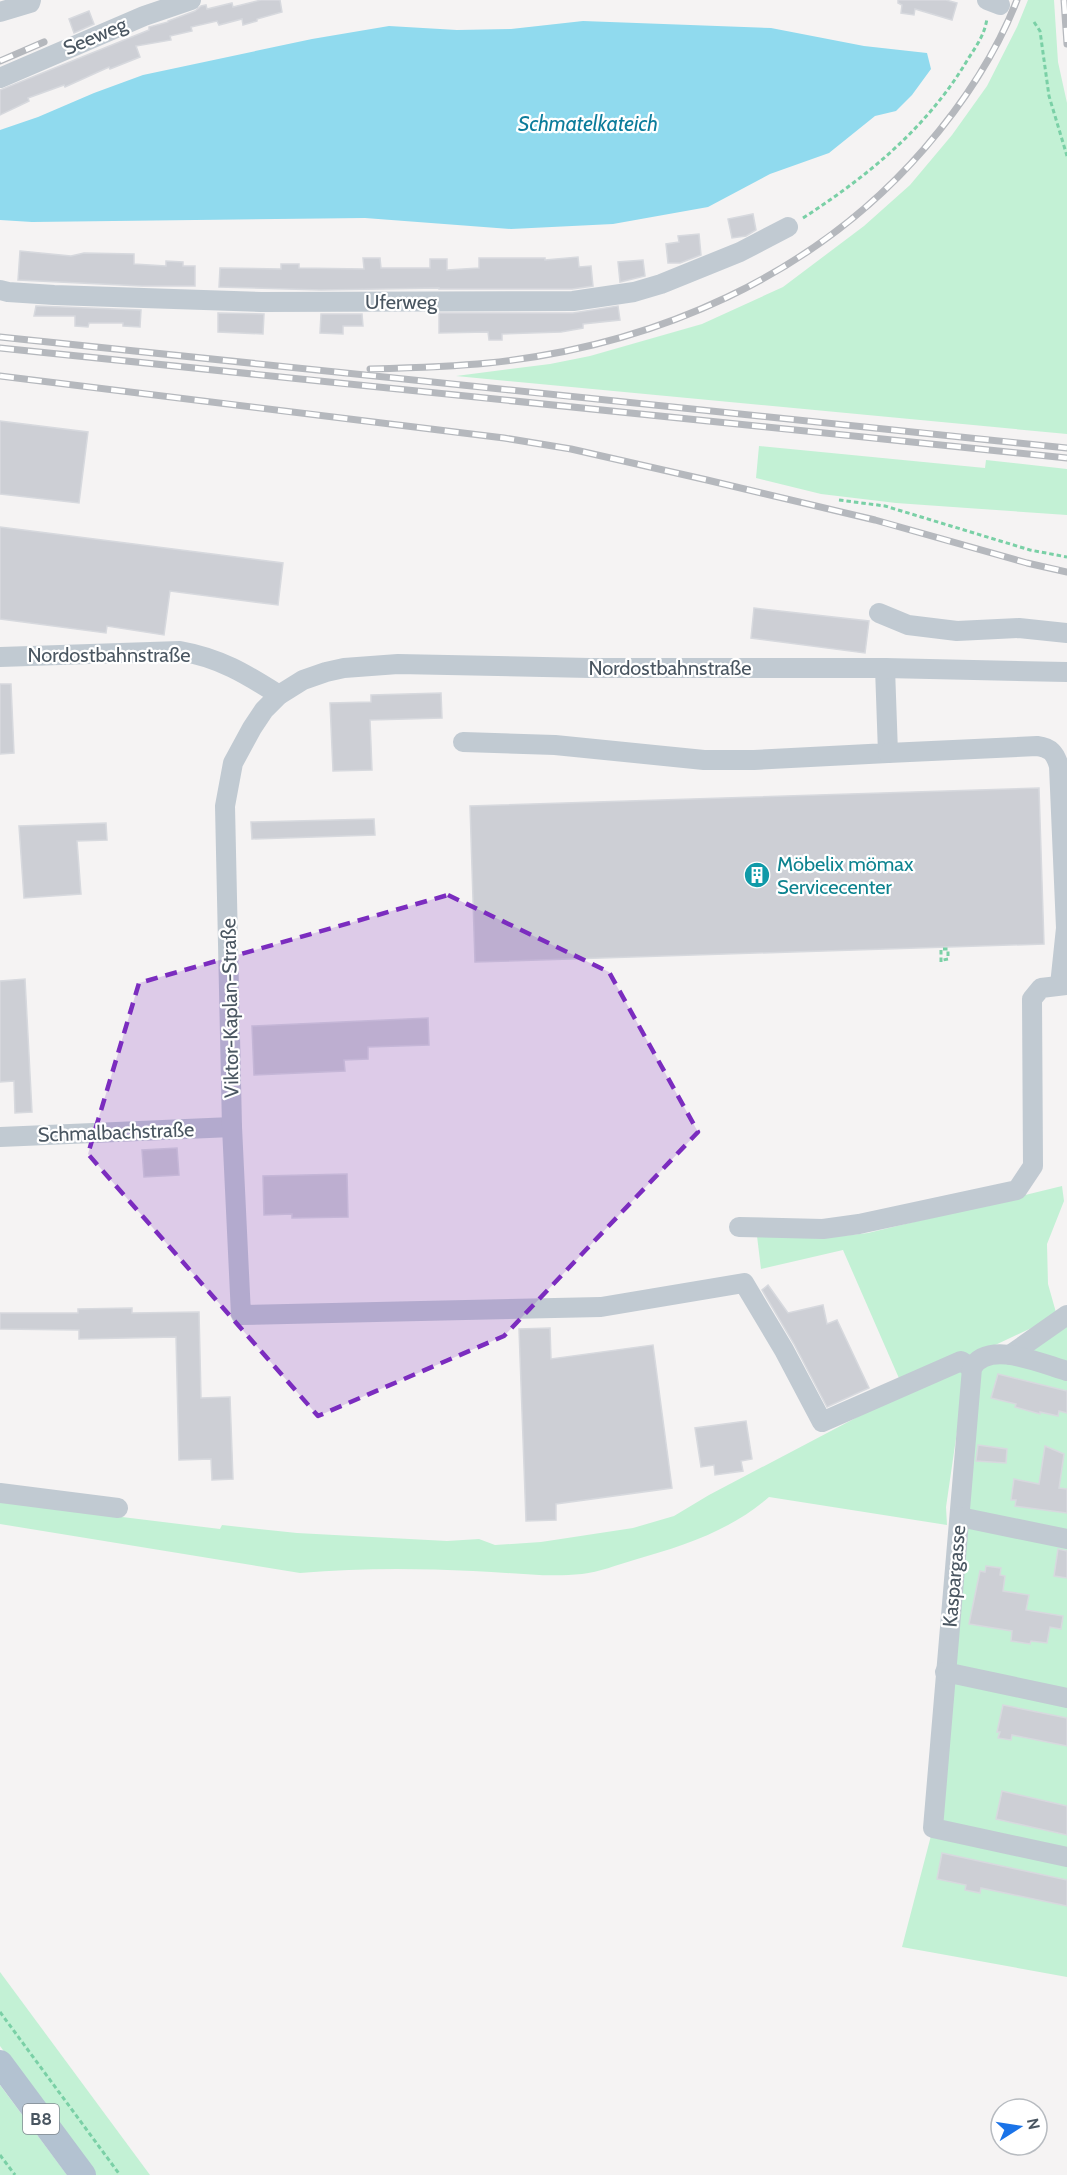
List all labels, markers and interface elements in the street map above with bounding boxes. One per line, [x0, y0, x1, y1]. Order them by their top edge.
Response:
street label: Seeweg [60, 12, 131, 60]
water label: Schmatelkateich [518, 111, 658, 136]
street label: Uferweg [365, 290, 438, 314]
street label: Nordostbahnstraße [27, 643, 191, 667]
street label: Nordostbahnstraße [588, 656, 752, 680]
place label: Möbelix mömax Servicecenter [777, 852, 914, 899]
building icon: Möbelix mömax Servicecenter [742, 860, 772, 890]
street label: Viktor-Kaplan-Straße [216, 918, 244, 1098]
street label: Schmalbachstraße [37, 1117, 195, 1147]
street label: Kaspargasse [938, 1524, 970, 1628]
north arrow [989, 2097, 1049, 2157]
road number: B8 [23, 2104, 59, 2134]
text: N [1023, 2116, 1044, 2131]

